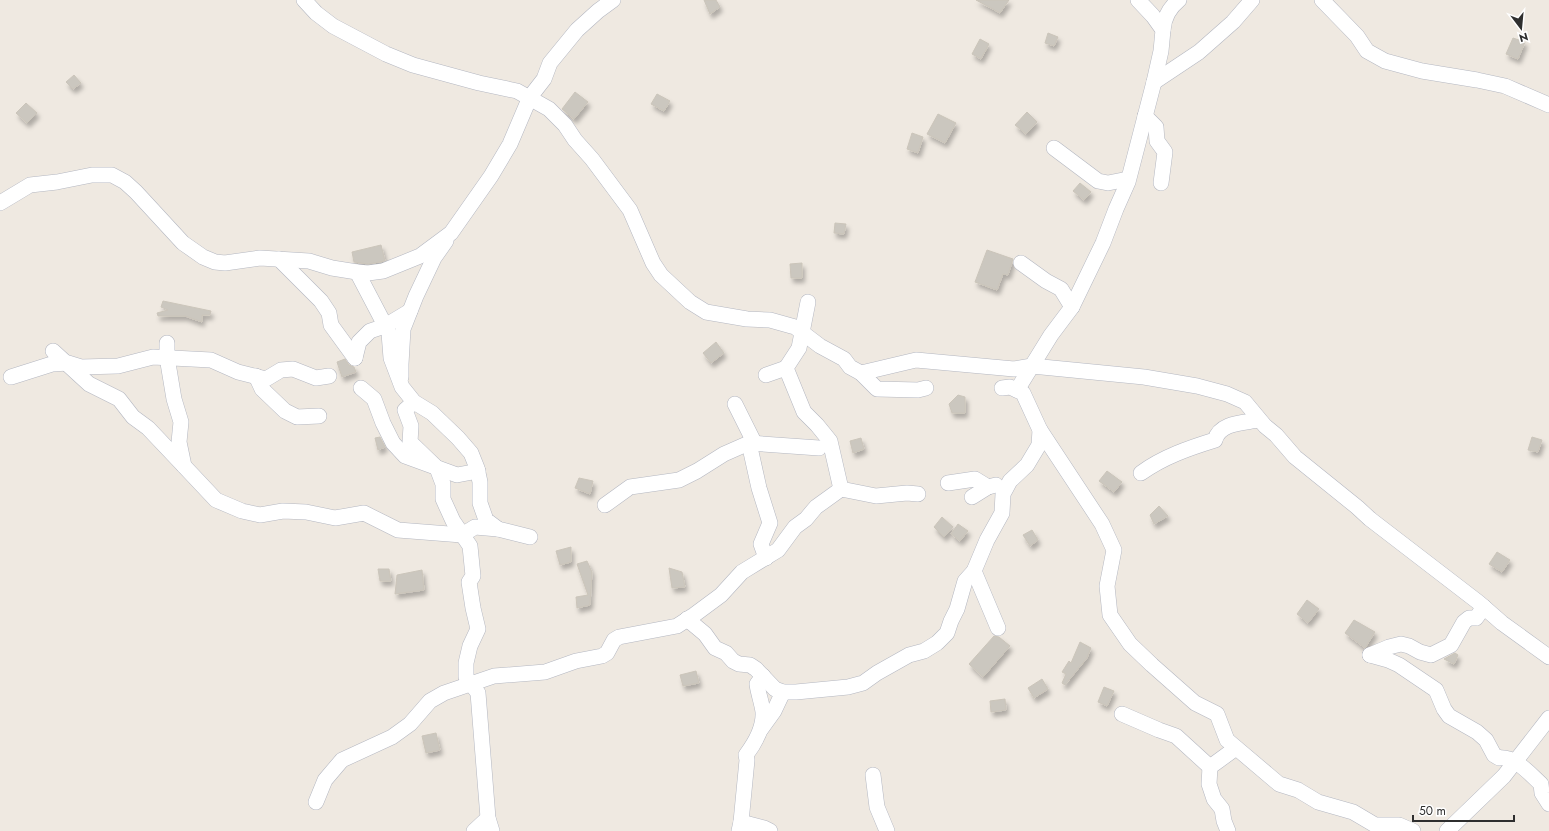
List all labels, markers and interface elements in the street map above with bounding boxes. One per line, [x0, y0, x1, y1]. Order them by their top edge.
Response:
north arrow [1501, 8, 1541, 48]
text: N [1517, 29, 1530, 47]
scale bar [1413, 797, 1514, 823]
text: 50 m [1419, 802, 1446, 820]

